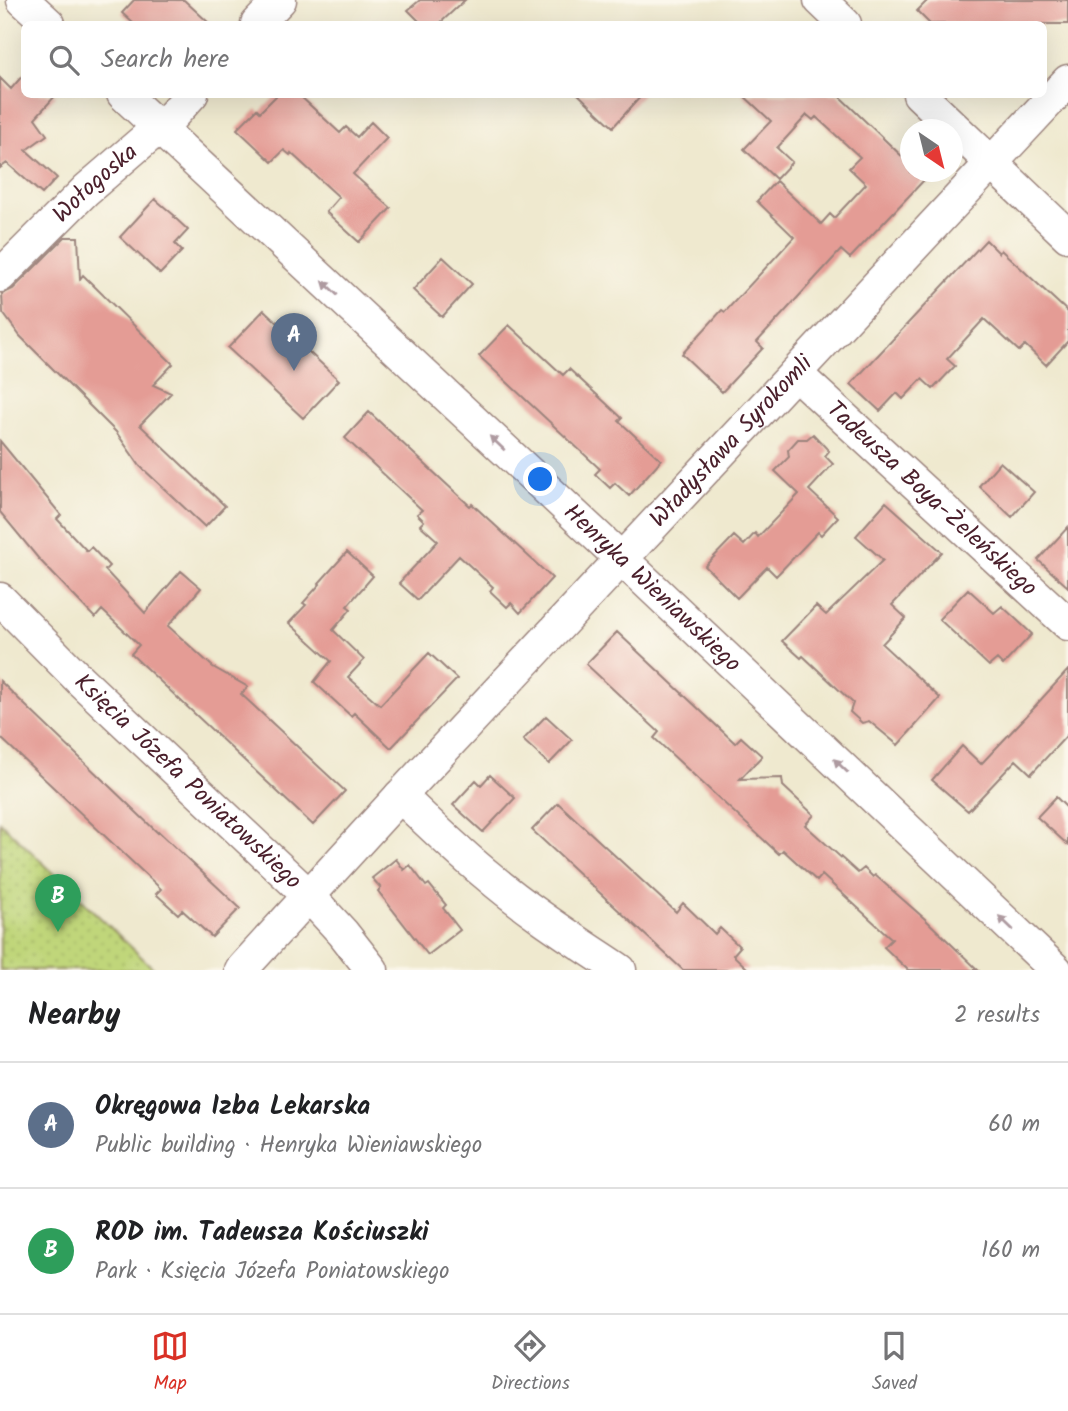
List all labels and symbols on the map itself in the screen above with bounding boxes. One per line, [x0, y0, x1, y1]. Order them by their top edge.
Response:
north arrow [900, 119, 963, 182]
street label: Wołogoska [43, 134, 147, 233]
one-way arrow [321, 280, 339, 296]
pin: A [271, 313, 317, 371]
street label: Władysława Syrokomli [640, 345, 823, 537]
street label: Tadeusza Boya-Żeleńskiego [817, 391, 1047, 607]
one-way arrow [489, 435, 506, 451]
your location [523, 462, 557, 496]
street label: Henryka Wieniawskiego [554, 494, 750, 682]
street label: Księcia Józefa Poniatowskiego [65, 664, 311, 899]
one-way arrow [833, 759, 850, 775]
pin: B [35, 874, 81, 932]
one-way arrow [997, 915, 1015, 931]

